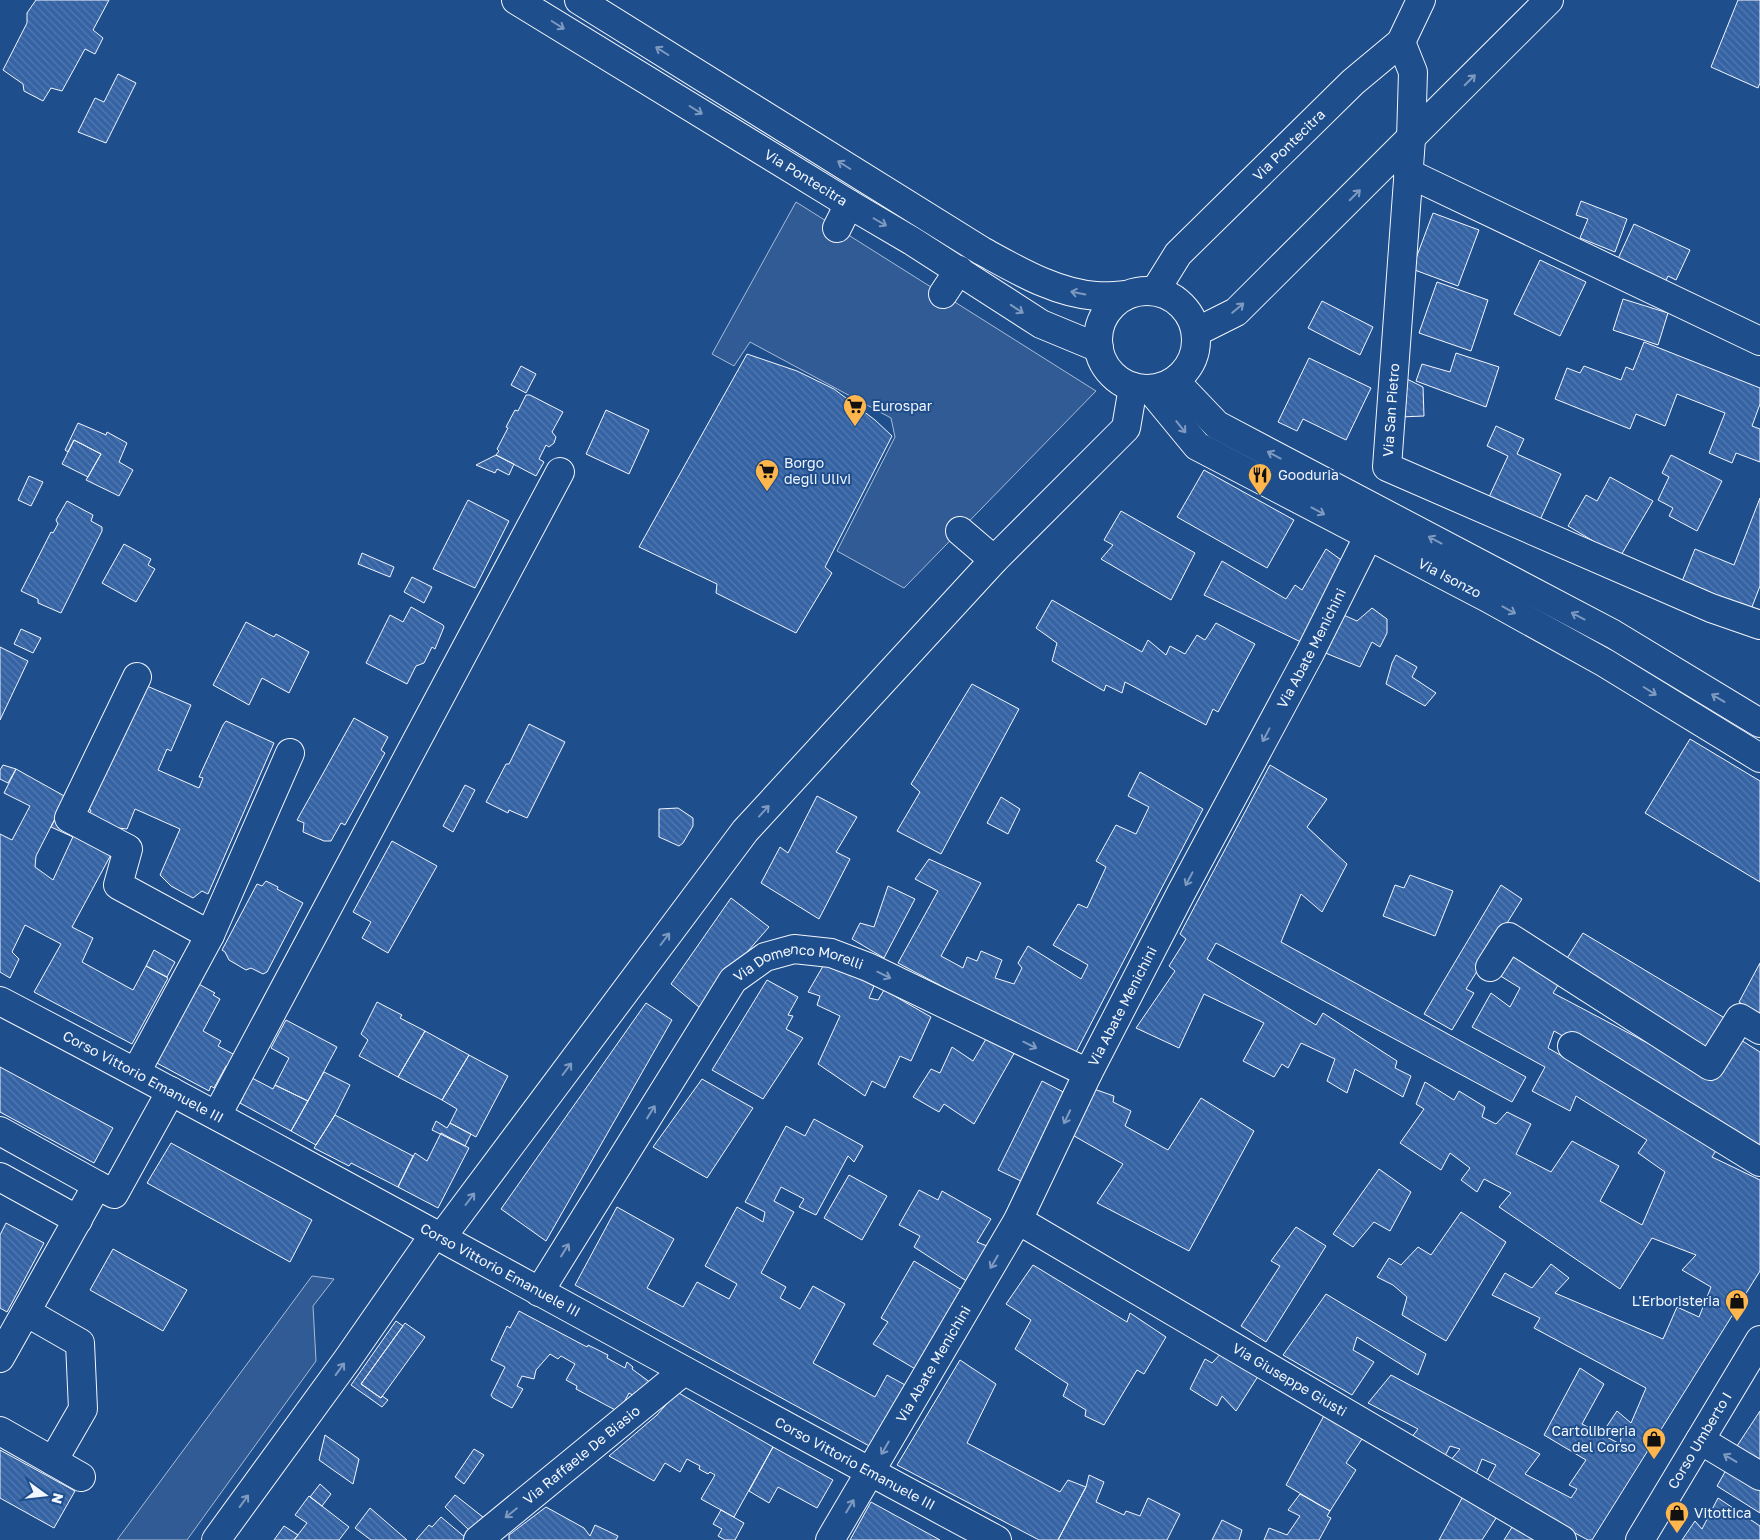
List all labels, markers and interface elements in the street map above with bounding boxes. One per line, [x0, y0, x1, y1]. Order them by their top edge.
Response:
one-way arrow [550, 21, 564, 31]
one-way arrow [655, 46, 669, 57]
one-way arrow [1464, 74, 1476, 86]
one-way arrow [689, 106, 703, 116]
street label: Via Pontecitra [1249, 106, 1328, 184]
street label: Via Pontecitra [761, 145, 851, 209]
one-way arrow [838, 160, 852, 170]
one-way arrow [1348, 189, 1361, 201]
one-way arrow [872, 218, 887, 227]
one-way arrow [1071, 288, 1087, 297]
one-way arrow [1232, 303, 1245, 314]
one-way arrow [1010, 304, 1024, 314]
street label: Via San Pietro [1379, 363, 1402, 457]
supermarket icon: Eurospar [842, 393, 868, 427]
place label: Eurospar [872, 397, 933, 414]
one-way arrow [1176, 420, 1187, 433]
one-way arrow [1267, 450, 1282, 459]
place label: Borgo degli Ulivi [784, 454, 851, 487]
supermarket icon: Borgo degli Ulivi [754, 458, 780, 492]
restaurant icon: Gooduria [1247, 462, 1273, 496]
place label: Gooduria [1278, 466, 1339, 483]
one-way arrow [1311, 506, 1326, 516]
one-way arrow [1427, 535, 1442, 545]
street label: Via Isonzo [1415, 554, 1484, 601]
street label: Via Abate Menichini [1273, 585, 1349, 711]
one-way arrow [1502, 605, 1516, 615]
one-way arrow [1571, 611, 1586, 621]
one-way arrow [1643, 686, 1657, 696]
one-way arrow [1712, 693, 1726, 703]
one-way arrow [1261, 728, 1271, 743]
one-way arrow [758, 804, 770, 817]
one-way arrow [1184, 871, 1194, 886]
one-way arrow [659, 933, 670, 946]
street label: Via Domenco Morelli [730, 940, 866, 985]
street label: Via Abate Menichini [1084, 943, 1160, 1069]
one-way arrow [876, 970, 891, 980]
street label: Corso Vittorio Emanuele III [60, 1027, 227, 1126]
one-way arrow [1022, 1041, 1037, 1050]
one-way arrow [562, 1063, 573, 1076]
one-way arrow [646, 1106, 656, 1120]
one-way arrow [1062, 1109, 1071, 1124]
one-way arrow [465, 1192, 475, 1206]
street label: Corso Vittorio Emanuele III [418, 1219, 583, 1320]
one-way arrow [560, 1244, 570, 1258]
one-way arrow [988, 1254, 998, 1268]
shop icon: L'Erboristeria [1724, 1288, 1750, 1322]
place label: L'Erboristeria [1632, 1292, 1720, 1309]
street label: Via Abate Menichini [892, 1302, 974, 1425]
street label: Via Giuseppe Giusti [1229, 1339, 1350, 1420]
one-way arrow [335, 1362, 345, 1376]
street label: Corso Umberto I [1664, 1389, 1735, 1492]
street label: Via Raffaele De Biasio [519, 1402, 643, 1508]
street label: Corso Vittorio Emanuele III [772, 1413, 938, 1513]
place label: Cartolibreria del Corso [1551, 1422, 1636, 1455]
shop icon: Cartolibreria del Corso [1641, 1426, 1667, 1460]
one-way arrow [880, 1440, 890, 1454]
one-way arrow [1723, 1453, 1737, 1463]
north arrow [20, 1470, 70, 1520]
text: N [48, 1491, 68, 1506]
one-way arrow [239, 1494, 250, 1508]
one-way arrow [846, 1500, 856, 1514]
shop icon: Vitottica [1664, 1500, 1690, 1534]
place label: Vitottica [1694, 1504, 1751, 1521]
one-way arrow [505, 1507, 518, 1518]

